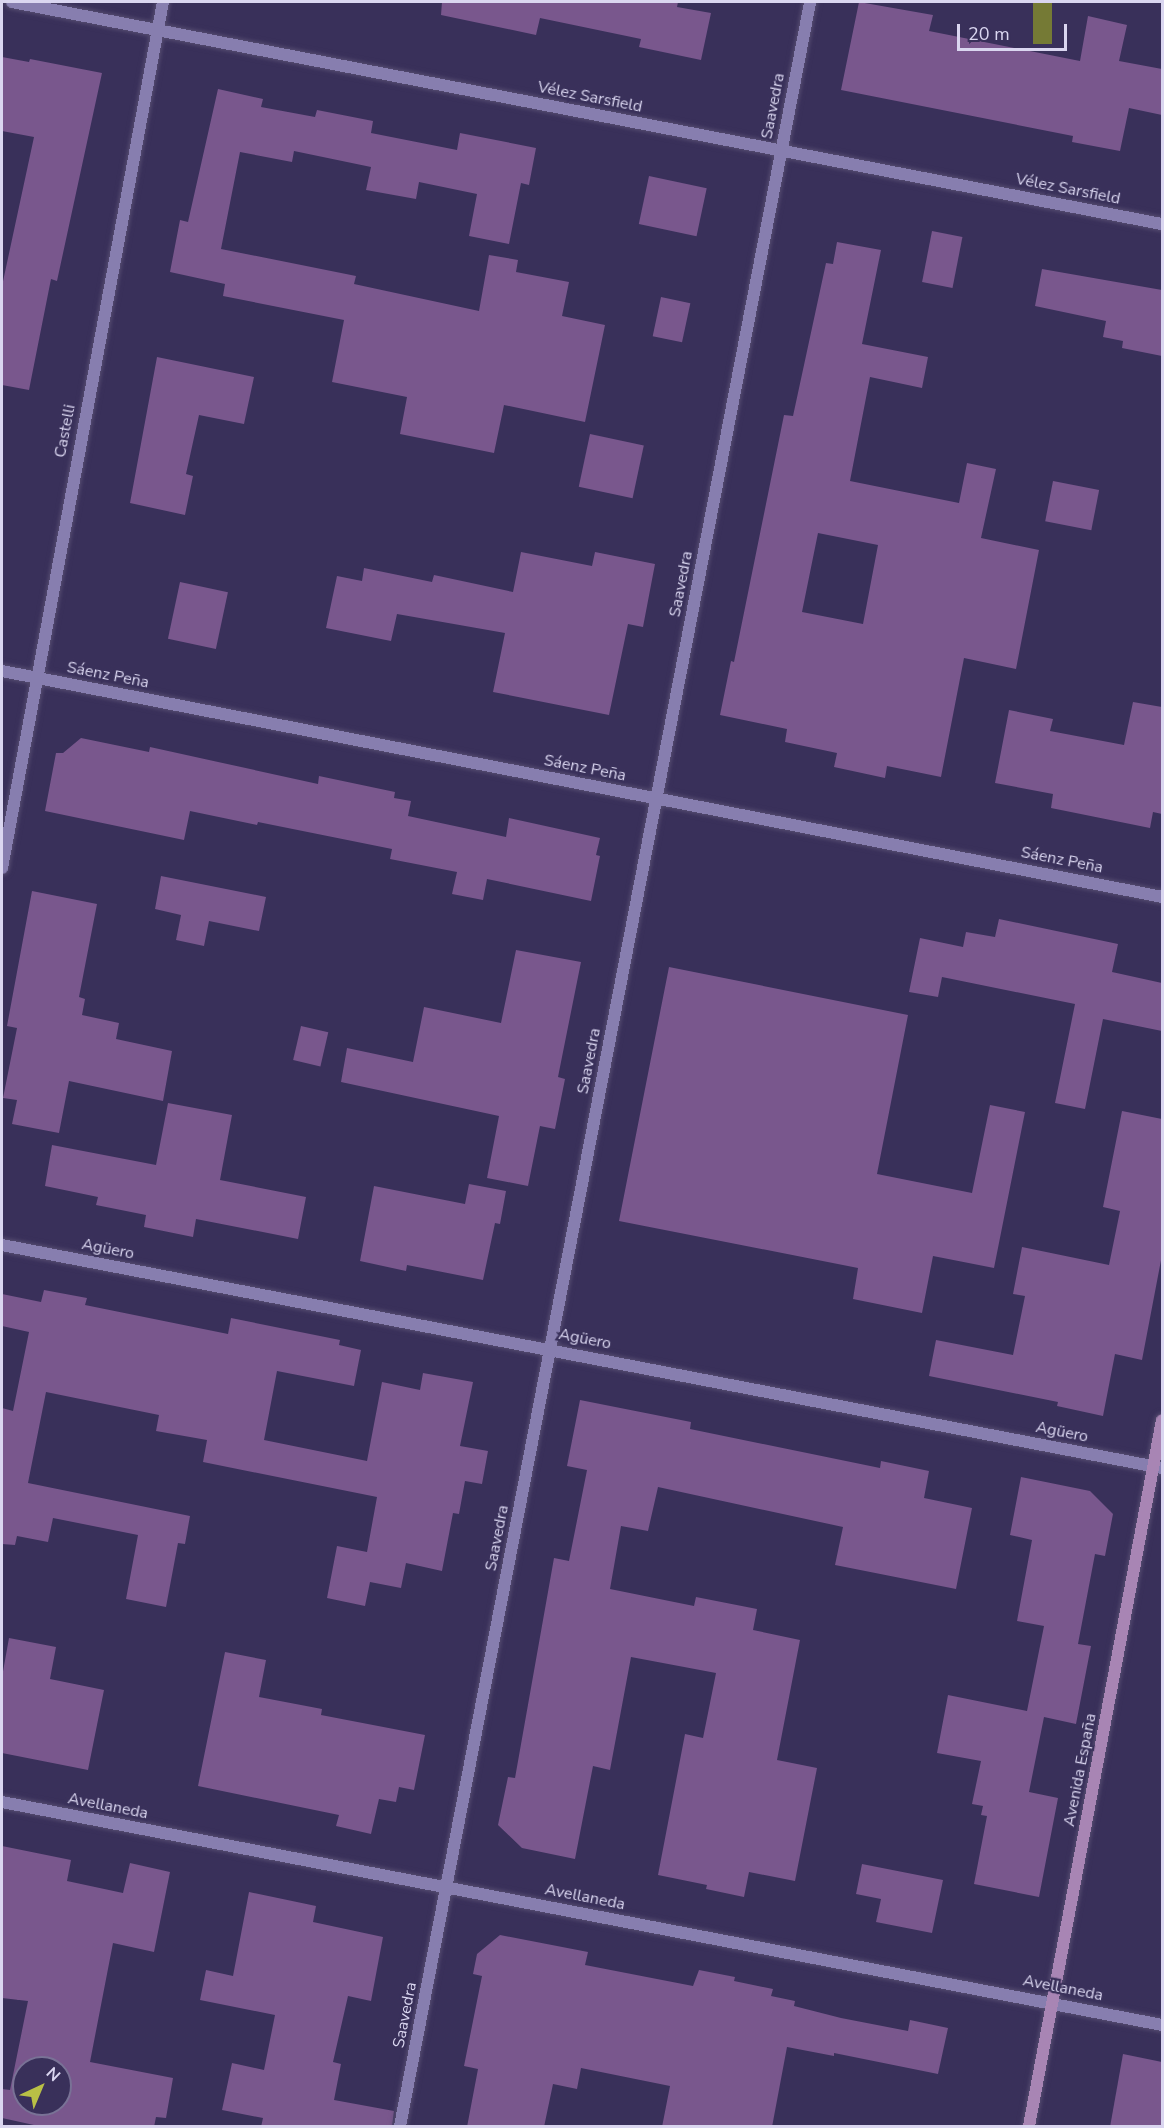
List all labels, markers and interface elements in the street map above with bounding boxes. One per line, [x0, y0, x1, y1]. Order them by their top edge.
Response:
scale bar [960, 12, 1070, 50]
text: 20 m [968, 22, 1010, 46]
street label: Saavedra [757, 71, 789, 141]
street label: Vélez Sarsfield [536, 77, 644, 117]
street label: Vélez Sarsfield [1014, 169, 1122, 209]
street label: Castelli [50, 403, 80, 459]
street label: Saavedra [665, 549, 697, 619]
street label: Sáenz Peña [65, 658, 151, 692]
street label: Sáenz Peña [542, 751, 628, 785]
street label: Sáenz Peña [1019, 843, 1105, 877]
street label: Saavedra [573, 1026, 605, 1096]
street label: Agüero [80, 1235, 136, 1263]
street label: Agüero [557, 1325, 613, 1353]
street label: Agüero [1034, 1418, 1090, 1446]
street label: Saavedra [481, 1503, 513, 1573]
street label: Avenida España [1060, 1712, 1100, 1828]
street label: Avellaneda [66, 1789, 150, 1823]
street label: Avellaneda [543, 1880, 627, 1914]
street label: Avellaneda [1021, 1971, 1105, 2005]
street label: Saavedra [389, 1980, 421, 2050]
north arrow [12, 2056, 72, 2116]
text: N [41, 2062, 65, 2087]

